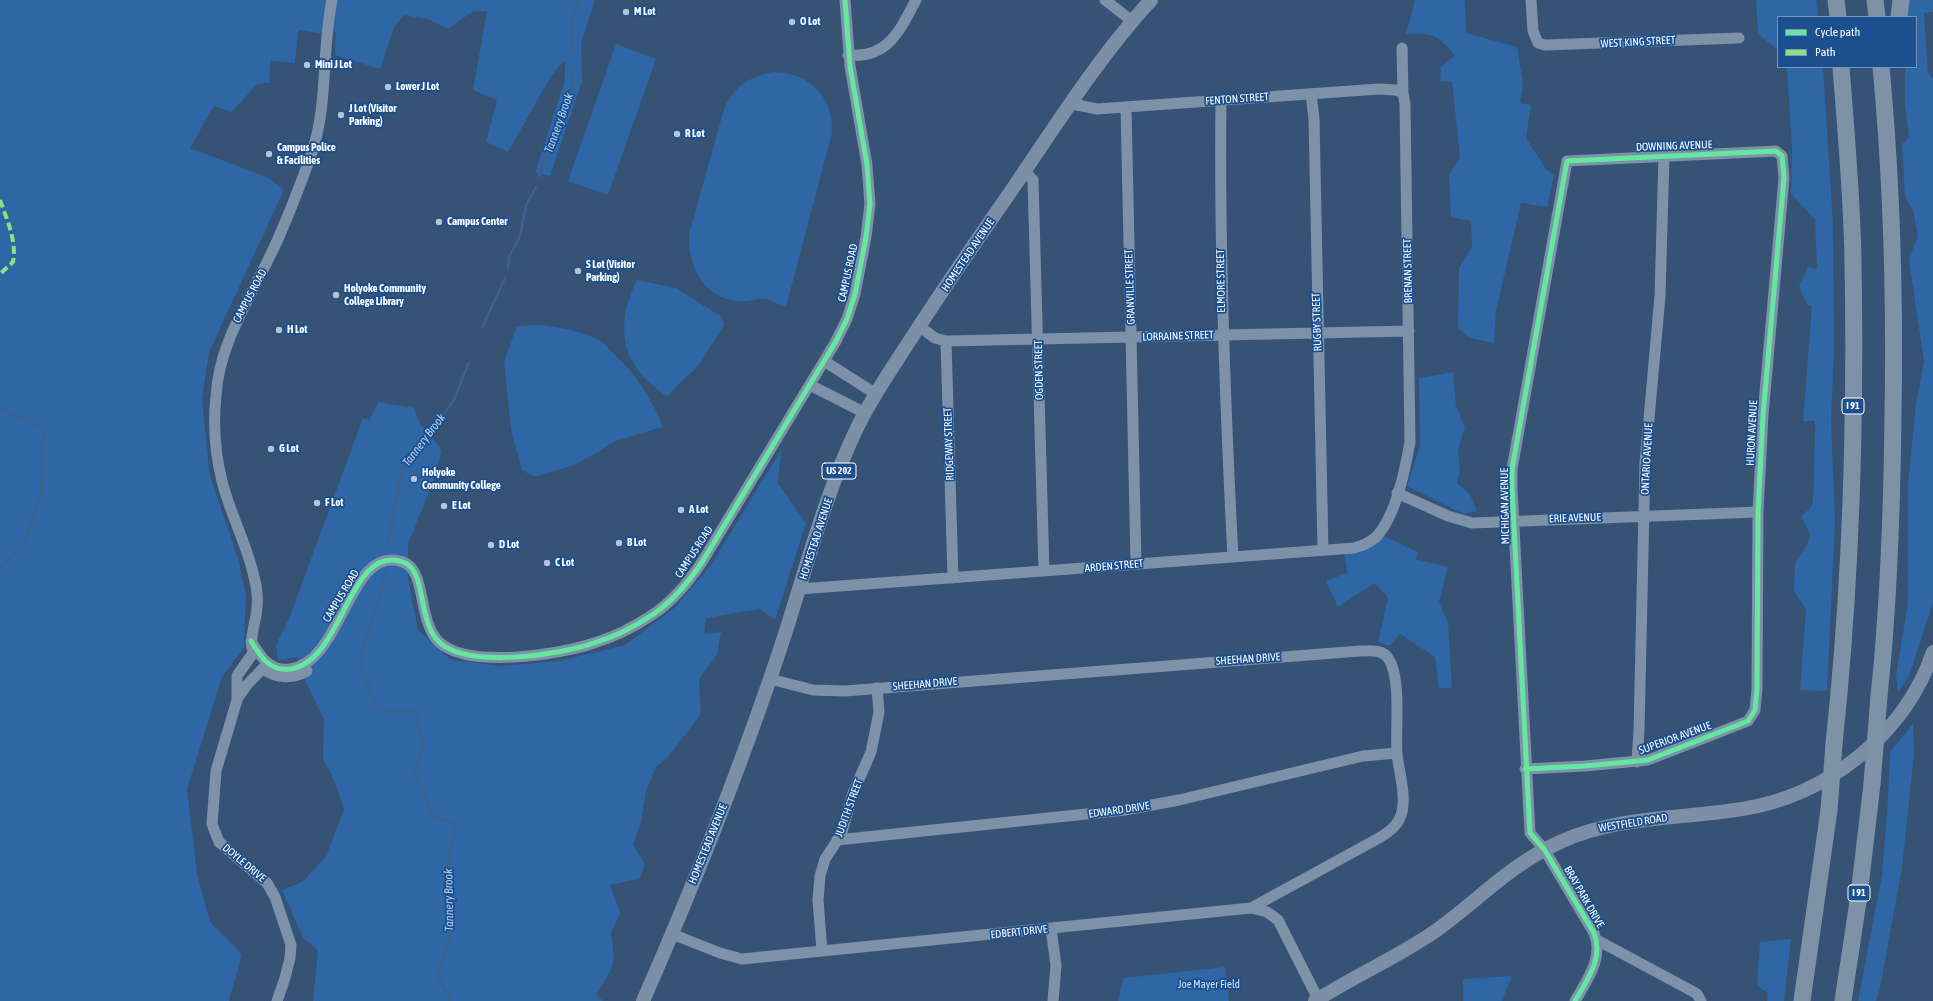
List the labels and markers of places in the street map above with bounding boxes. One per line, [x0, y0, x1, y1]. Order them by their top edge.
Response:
place label: M Lot [634, 5, 655, 19]
marker: M Lot [621, 7, 631, 17]
place label: O Lot [800, 15, 821, 29]
marker: O Lot [787, 17, 797, 27]
place label: Mini J Lot [315, 58, 352, 72]
marker: Mini J Lot [302, 60, 312, 70]
place label: Lower J Lot [396, 80, 439, 94]
marker: Lower J Lot [383, 82, 393, 92]
place label: J Lot (Visitor Parking) [349, 102, 397, 128]
marker: J Lot (Visitor Parking) [336, 110, 346, 120]
place label: R Lot [685, 127, 705, 141]
marker: R Lot [672, 129, 682, 139]
place label: Campus Police & Facilities [277, 141, 336, 167]
marker: Campus Police & Facilities [264, 149, 274, 159]
place label: Campus Center [447, 215, 507, 229]
marker: Campus Center [434, 217, 444, 227]
place label: S Lot (Visitor Parking) [586, 258, 635, 284]
marker: S Lot (Visitor Parking) [573, 266, 583, 276]
place label: Holyoke Community College Library [344, 282, 426, 308]
marker: Holyoke Community College Library [331, 290, 341, 300]
place label: H Lot [287, 323, 307, 337]
marker: H Lot [274, 325, 284, 335]
place label: G Lot [279, 442, 299, 456]
marker: G Lot [266, 444, 276, 454]
place label: Holyoke Community College [422, 466, 501, 492]
marker: Holyoke Community College [409, 474, 419, 484]
place label: F Lot [325, 496, 344, 510]
marker: F Lot [312, 498, 322, 508]
place label: E Lot [452, 499, 471, 513]
marker: E Lot [439, 501, 449, 511]
place label: A Lot [689, 503, 708, 517]
marker: A Lot [676, 505, 686, 515]
place label: B Lot [627, 536, 646, 550]
place label: D Lot [499, 538, 519, 552]
marker: B Lot [614, 538, 624, 548]
marker: D Lot [486, 540, 496, 550]
place label: C Lot [555, 556, 574, 570]
marker: C Lot [542, 558, 552, 568]

